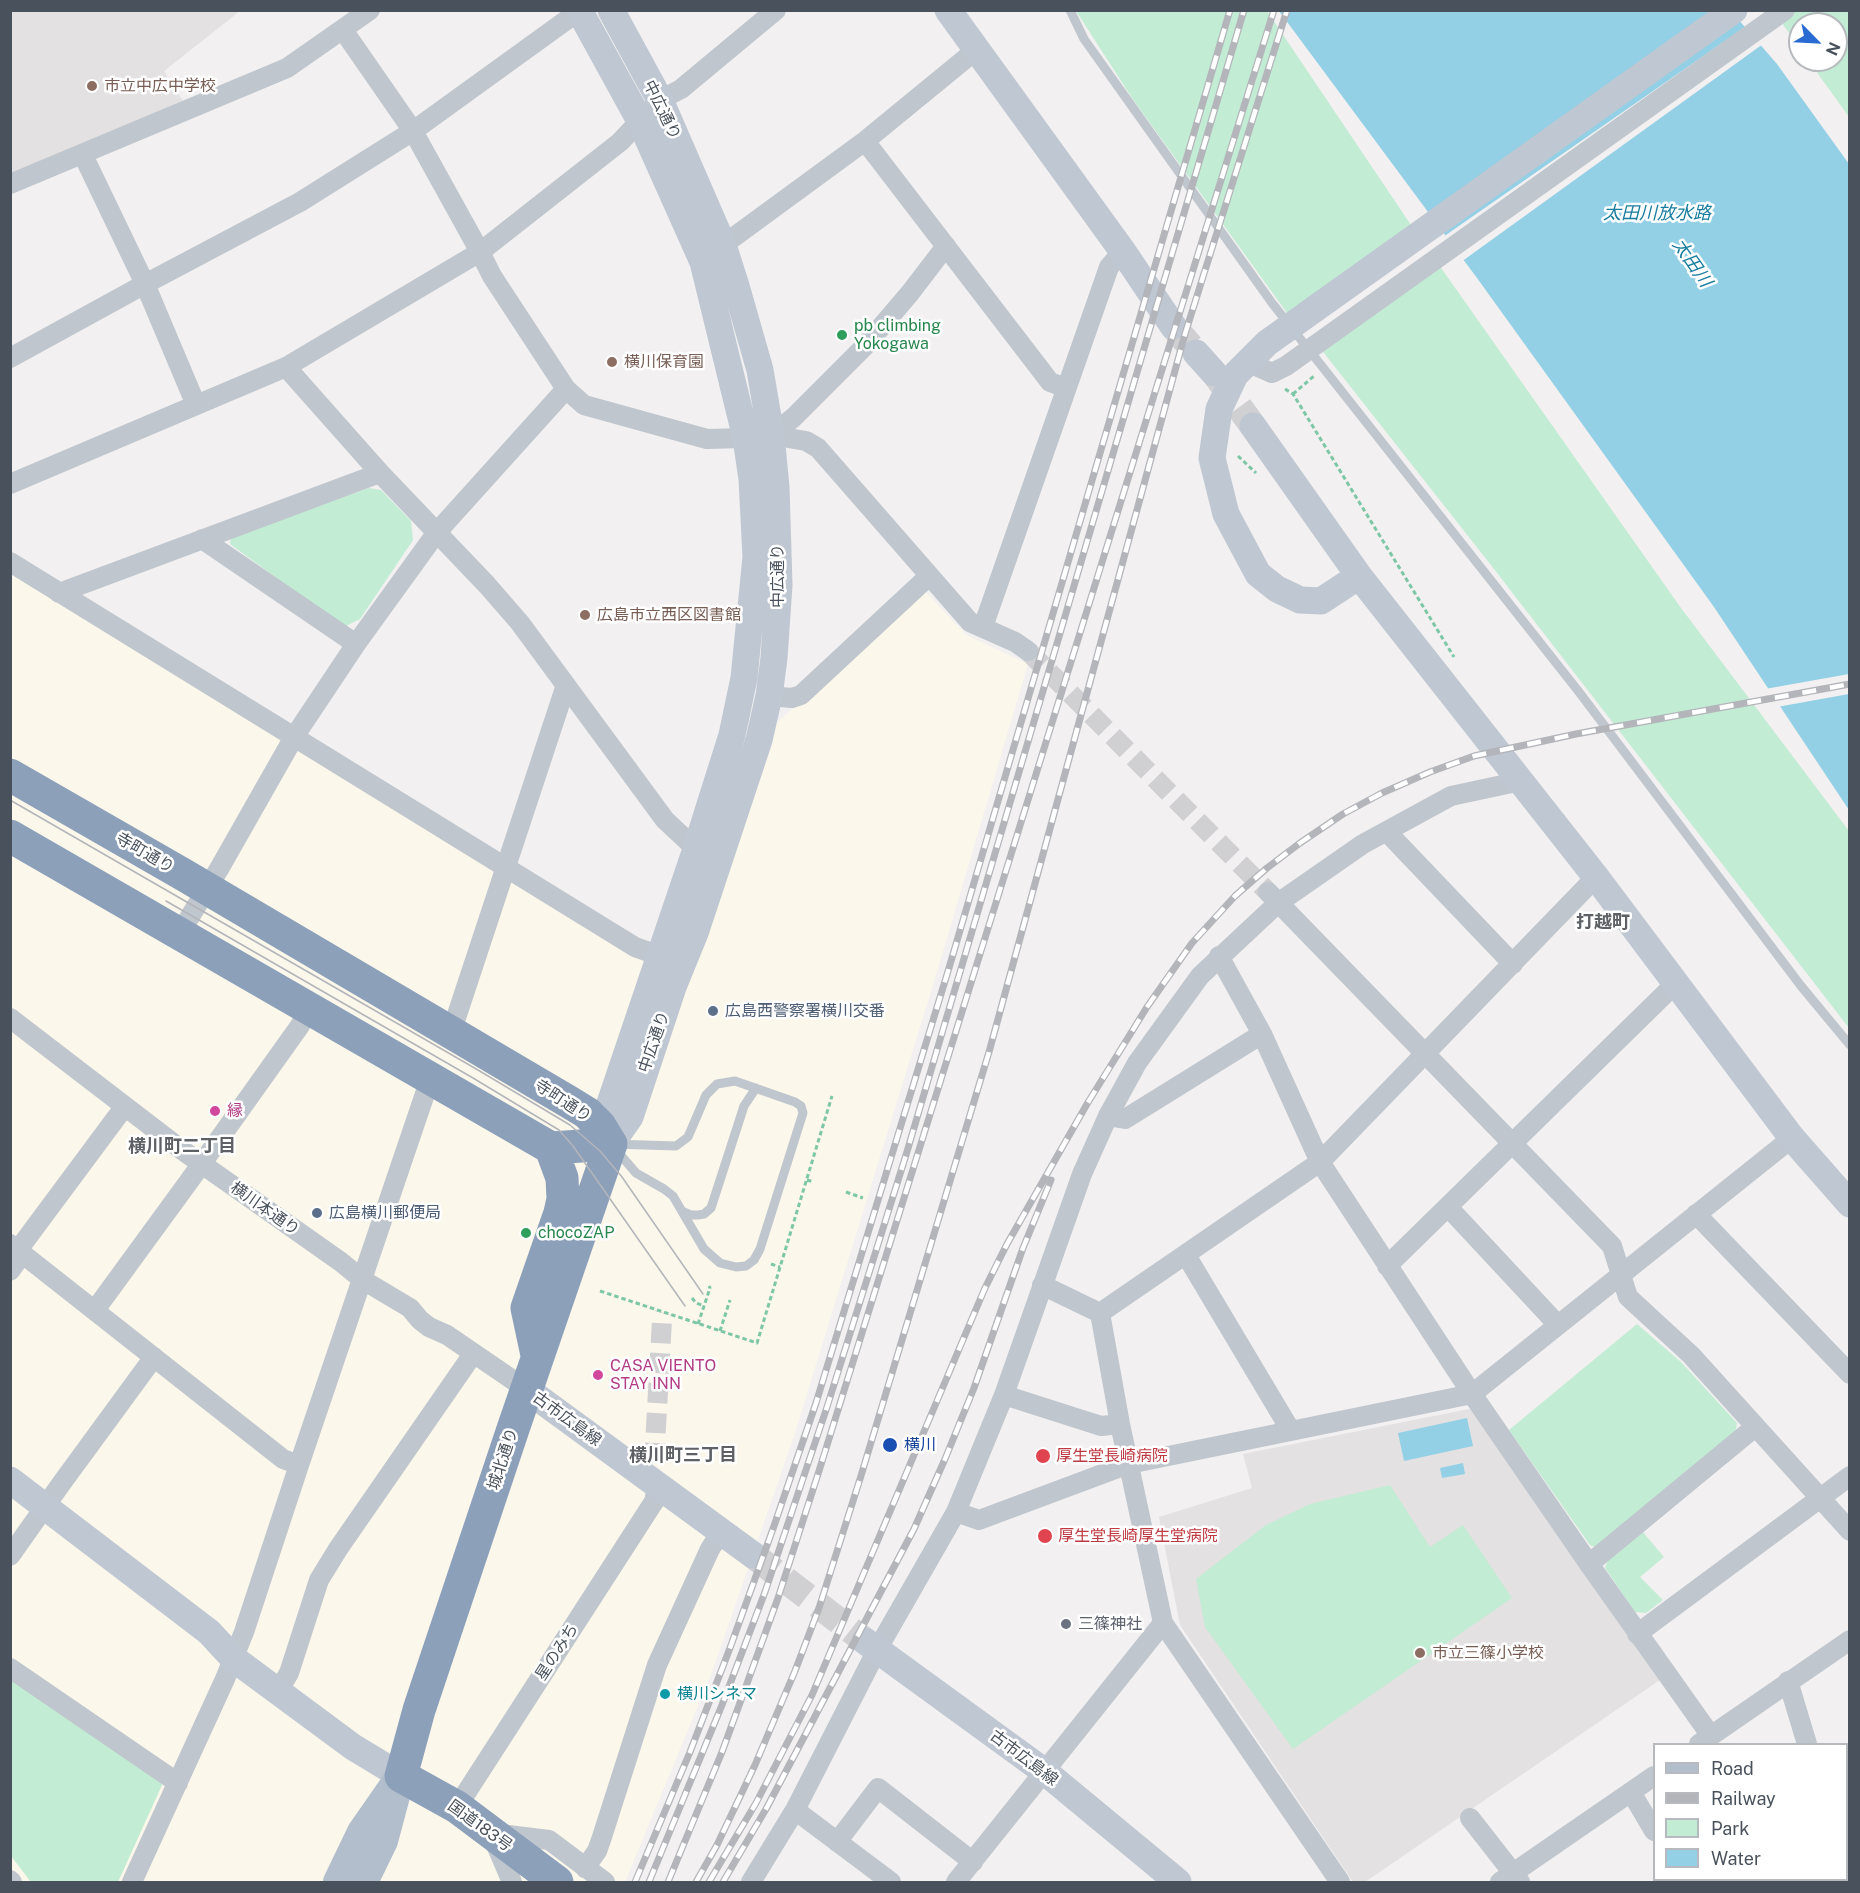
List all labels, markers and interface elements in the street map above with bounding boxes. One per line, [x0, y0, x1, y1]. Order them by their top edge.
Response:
north arrow [1788, 12, 1848, 72]
text: N [1822, 39, 1844, 58]
place label: 市立中広中学校 [104, 76, 216, 96]
street label: 中広通り [639, 77, 685, 143]
marker: 市立中広中学校 [85, 79, 99, 93]
water label: 太田川放水路 [1603, 202, 1711, 224]
water label: 太田川 [1668, 235, 1716, 291]
place label: pb climbing Yokogawa [854, 316, 941, 354]
marker: pb climbing Yokogawa [835, 328, 849, 342]
place label: 横川保育園 [624, 352, 704, 372]
marker: 横川保育園 [605, 355, 619, 369]
street label: 中広通り [768, 544, 788, 608]
place label: 広島市立西区図書館 [597, 605, 741, 625]
marker: 広島市立西区図書館 [578, 608, 592, 622]
street label: 寺町通り [112, 829, 178, 877]
district label: 打越町 [1576, 911, 1630, 933]
place label: 広島西警察署横川交番 [725, 1001, 885, 1021]
marker: 広島西警察署横川交番 [706, 1004, 720, 1018]
street label: 中広通り [635, 1009, 673, 1075]
street label: 寺町通り [531, 1076, 595, 1126]
place label: 縁 [227, 1101, 243, 1121]
marker: 縁 [208, 1104, 222, 1118]
district label: 横川町二丁目 [128, 1135, 236, 1157]
street label: 横川本通り [227, 1178, 303, 1240]
place label: 広島横川郵便局 [329, 1203, 441, 1223]
marker: 広島横川郵便局 [310, 1206, 324, 1220]
place label: chocoZAP [538, 1223, 614, 1243]
marker: chocoZAP [519, 1226, 533, 1240]
place label: CASA VIENTO STAY INN [610, 1356, 716, 1394]
marker: CASA VIENTO STAY INN [591, 1368, 605, 1382]
street label: 古市広島線 [529, 1388, 605, 1450]
street label: 城北通り [484, 1426, 522, 1492]
place label: 横川 [904, 1435, 936, 1455]
marker: 横川 [881, 1436, 899, 1454]
district label: 横川町三丁目 [629, 1444, 737, 1466]
place label: 厚生堂長崎病院 [1056, 1446, 1168, 1466]
marker: 厚生堂長崎病院 [1034, 1447, 1052, 1465]
place label: 厚生堂長崎厚生堂病院 [1058, 1526, 1218, 1546]
marker: 厚生堂長崎厚生堂病院 [1036, 1527, 1054, 1545]
place label: 三篠神社 [1078, 1614, 1142, 1634]
marker: 三篠神社 [1059, 1617, 1073, 1631]
street label: 星のみち [532, 1620, 582, 1684]
place label: 市立三篠小学校 [1432, 1643, 1544, 1663]
marker: 市立三篠小学校 [1413, 1646, 1427, 1660]
place label: 横川シネマ [677, 1684, 757, 1704]
marker: 横川シネマ [658, 1687, 672, 1701]
street label: 古市広島線 [986, 1726, 1062, 1790]
legend [1653, 1743, 1848, 1881]
text: Road [1711, 1758, 1754, 1779]
text: Railway [1711, 1788, 1776, 1809]
street label: 国道183号 [444, 1796, 516, 1856]
text: Park [1711, 1818, 1749, 1839]
text: Water [1711, 1848, 1761, 1869]

